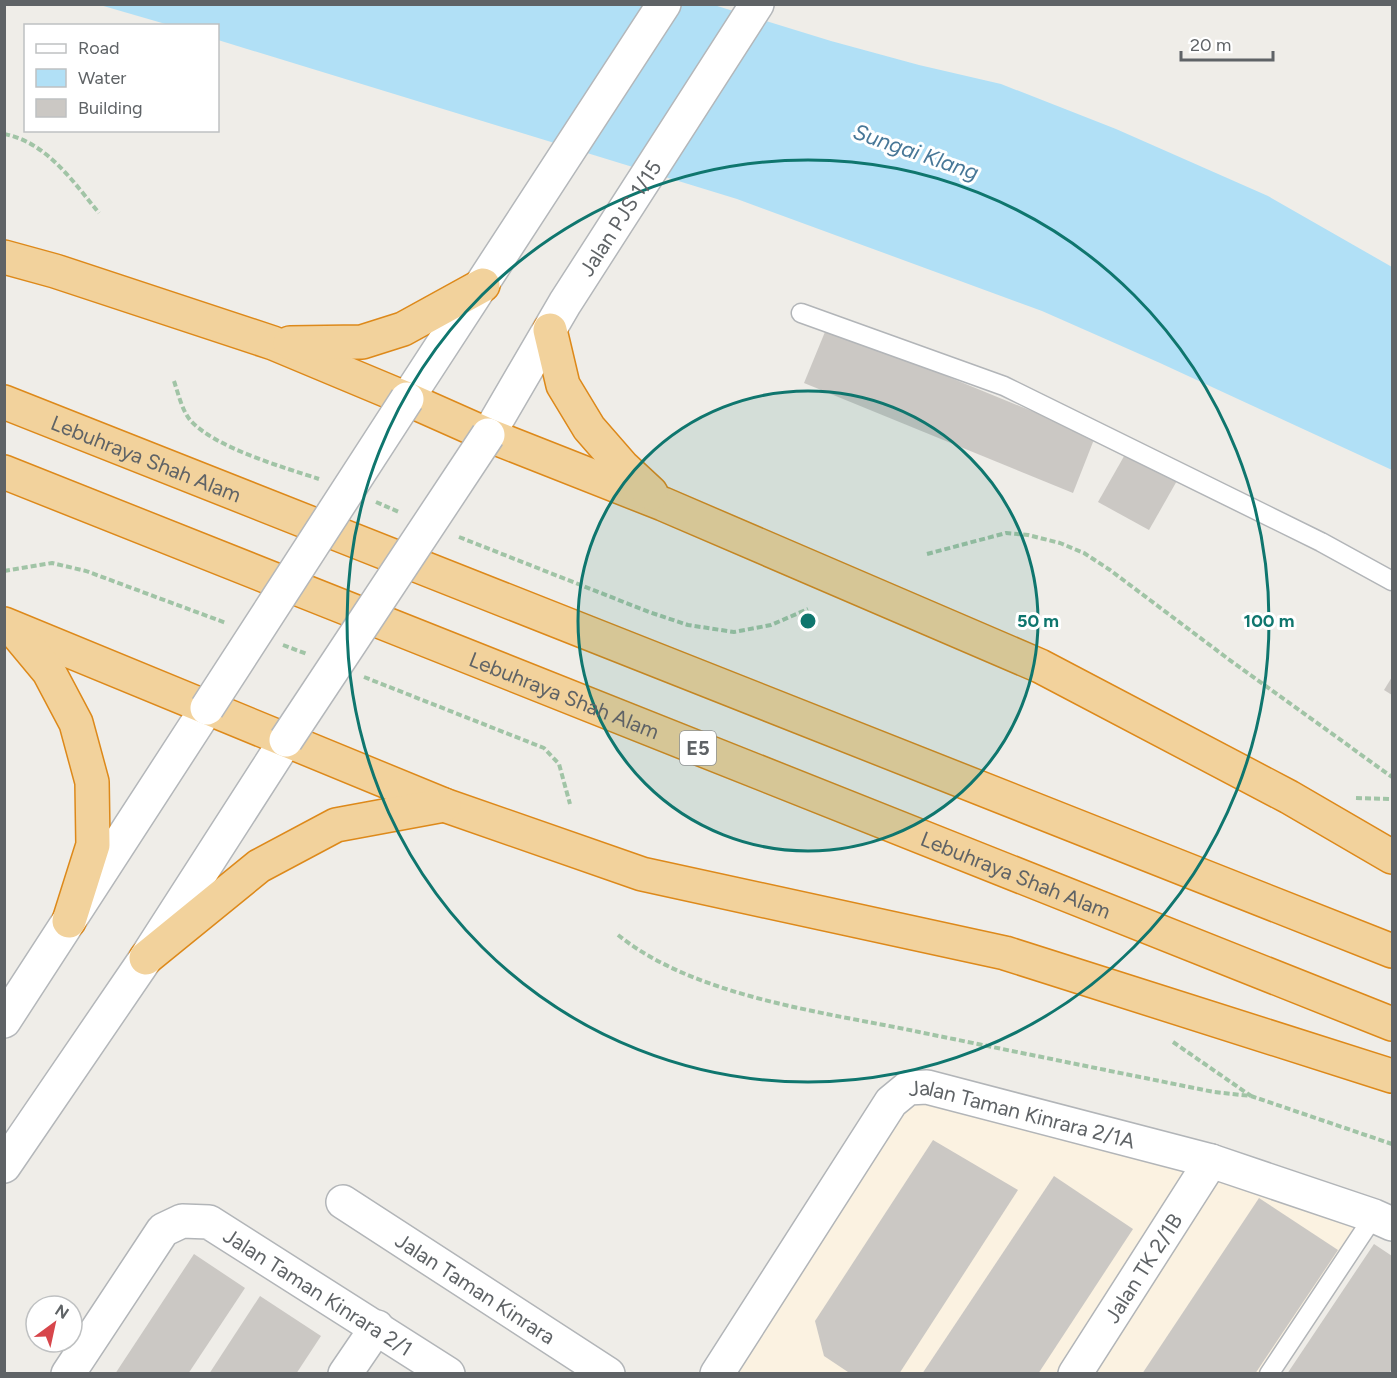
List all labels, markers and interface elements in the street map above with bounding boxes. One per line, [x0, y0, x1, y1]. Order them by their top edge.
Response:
legend [24, 24, 219, 132]
scale bar [1181, 24, 1272, 62]
text: 20 m [1190, 34, 1231, 56]
text: Road [78, 37, 119, 59]
text: Water [78, 67, 126, 89]
text: Building [78, 97, 143, 119]
water label: Sungai Klang [850, 118, 982, 186]
street label: Jalan PJS 1/15 [573, 155, 666, 280]
street label: Lebuhraya Shah Alam [48, 409, 245, 507]
text: 50 m [1017, 610, 1059, 632]
text: 100 m [1244, 610, 1294, 632]
centre of rings [798, 611, 818, 631]
street label: Lebuhraya Shah Alam [466, 646, 663, 744]
road number: E5 [680, 731, 716, 765]
street label: Lebuhraya Shah Alam [917, 825, 1114, 923]
street label: Jalan Taman Kinrara 2/1A [908, 1074, 1138, 1153]
street label: Jalan TK 2/1B [1099, 1208, 1187, 1327]
street label: Jalan Taman Kinrara 2/1 [219, 1222, 417, 1361]
street label: Jalan Taman Kinrara [391, 1227, 560, 1349]
north arrow [24, 1294, 84, 1354]
text: N [52, 1301, 72, 1323]

